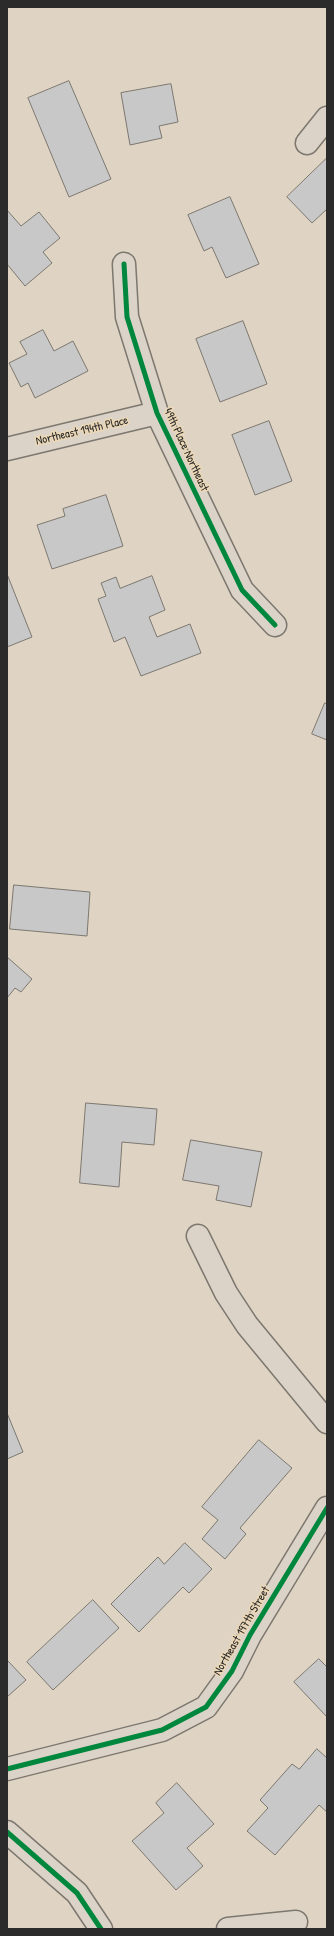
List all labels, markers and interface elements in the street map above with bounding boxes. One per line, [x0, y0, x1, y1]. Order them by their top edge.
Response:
street label: 49th Place Northeast [160, 406, 212, 494]
street label: Northeast 194th Place [34, 413, 130, 449]
street label: Northeast 197th Street [211, 1584, 273, 1678]

